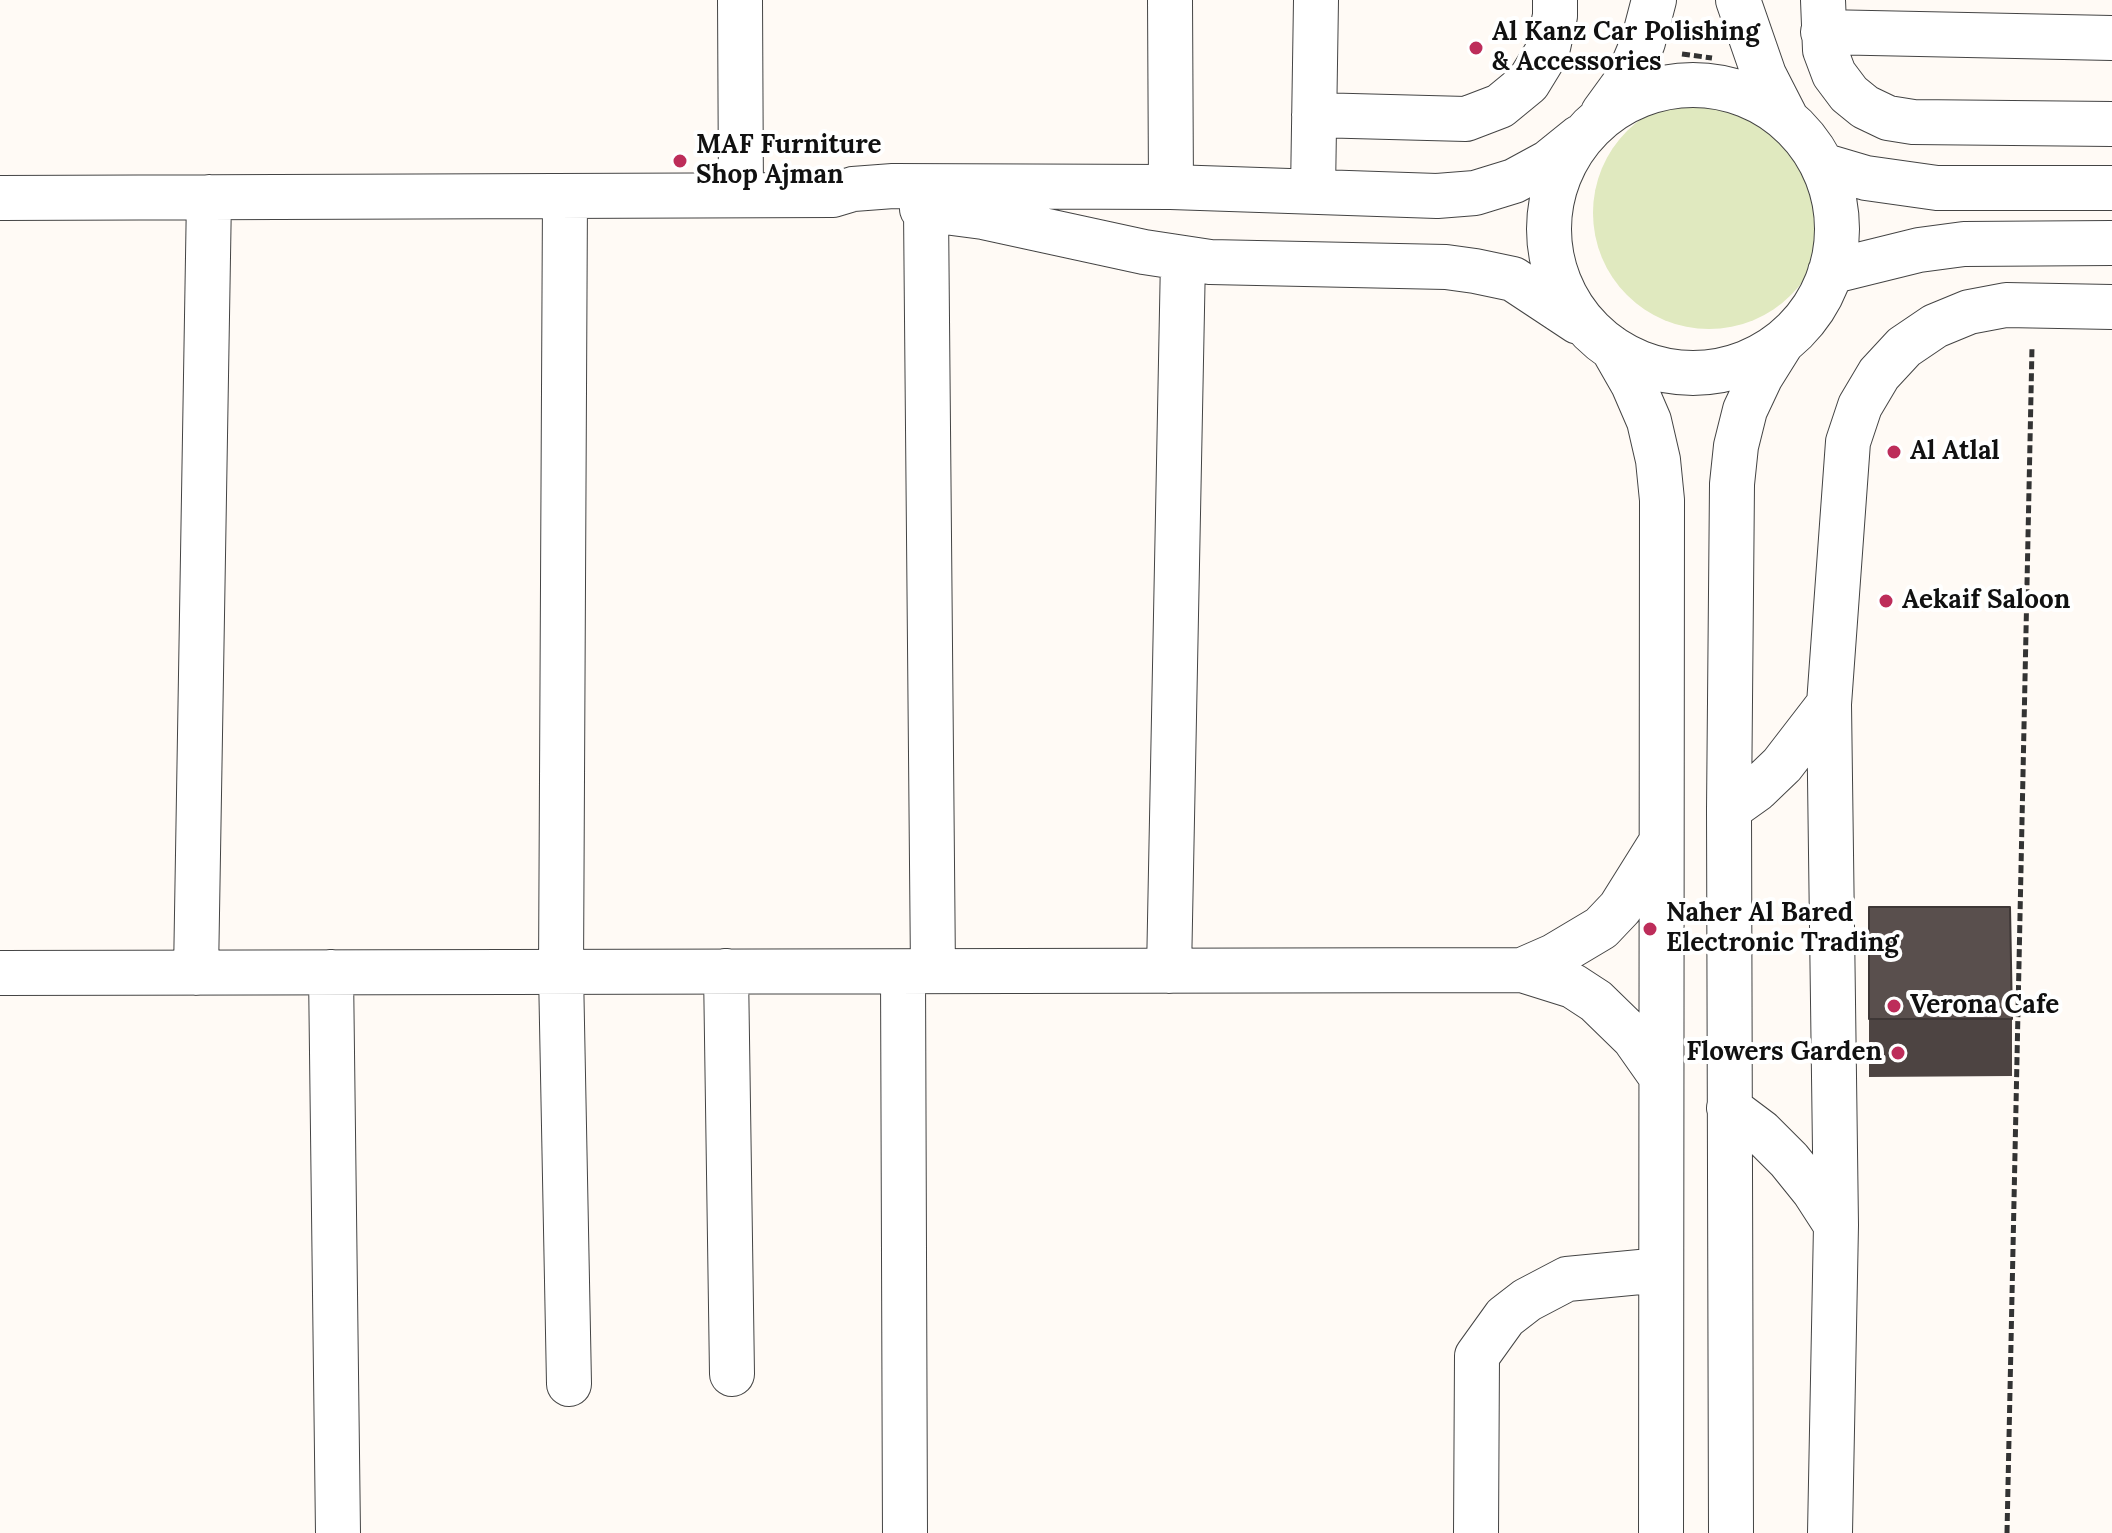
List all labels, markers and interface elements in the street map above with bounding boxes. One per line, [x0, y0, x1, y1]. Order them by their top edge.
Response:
place label: Al Kanz Car Polishing & Accessories [1492, 17, 1760, 78]
marker: Al Kanz Car Polishing & Accessories [1467, 39, 1485, 57]
place label: MAF Furniture Shop Ajman [696, 130, 882, 192]
marker: MAF Furniture Shop Ajman [671, 152, 689, 170]
place label: Al Atlal [1910, 436, 2000, 468]
marker: Al Atlal [1885, 443, 1903, 461]
place label: Aekaif Saloon [1902, 585, 2070, 617]
marker: Aekaif Saloon [1877, 592, 1895, 610]
place label: Naher Al Bared Electronic Trading [1666, 898, 1899, 960]
marker: Naher Al Bared Electronic Trading [1641, 920, 1659, 938]
place label: Verona Cafe [1910, 990, 2059, 1022]
marker: Verona Cafe [1885, 997, 1903, 1015]
place label: Flowers Garden [1686, 1037, 1882, 1069]
marker: Flowers Garden [1889, 1044, 1907, 1062]

